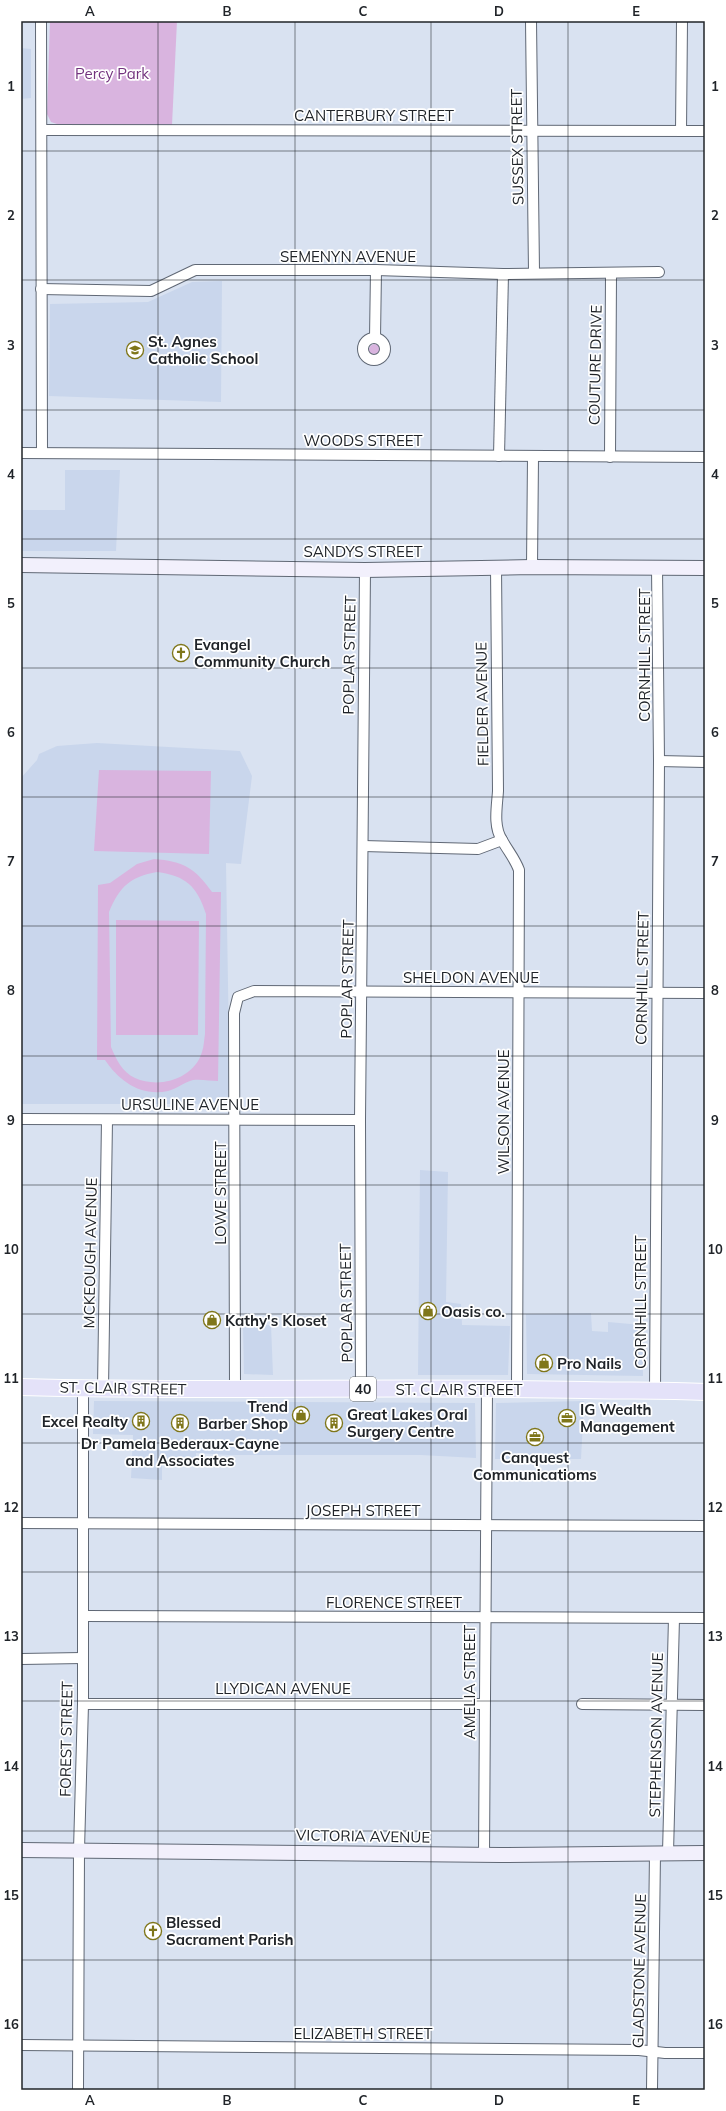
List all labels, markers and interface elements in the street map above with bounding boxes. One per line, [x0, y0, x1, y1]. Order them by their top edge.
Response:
text: A [85, 3, 95, 19]
text: B [223, 3, 232, 19]
text: C [359, 3, 368, 19]
text: D [494, 3, 504, 19]
text: E [632, 3, 640, 19]
park label: Percy Park [75, 64, 149, 83]
text: 1 [7, 78, 15, 94]
text: 1 [711, 78, 719, 94]
street label: SUSSEX STREET [506, 89, 528, 205]
street label: CANTERBURY STREET [294, 106, 454, 125]
text: 2 [7, 207, 15, 223]
text: 2 [711, 207, 719, 223]
street label: SEMENYN AVENUE [280, 247, 416, 266]
street label: COUTURE DRIVE [584, 304, 606, 425]
place label: St. Agnes Catholic School [148, 332, 258, 368]
text: 3 [7, 337, 15, 353]
text: 3 [711, 337, 719, 353]
school or university icon: St. Agnes Catholic School [125, 340, 145, 360]
street label: WOODS STREET [303, 431, 423, 450]
text: 4 [7, 466, 15, 482]
text: 4 [711, 466, 719, 482]
street label: SANDYS STREET [303, 542, 423, 561]
street label: CORNHILL STREET [635, 588, 654, 722]
text: 5 [7, 595, 15, 611]
street label: POPLAR STREET [338, 595, 360, 715]
text: 5 [711, 595, 719, 611]
place label: Evangel Community Church [194, 635, 330, 671]
street label: FIELDER AVENUE [471, 642, 493, 766]
church icon: Evangel Community Church [171, 643, 191, 663]
text: 6 [7, 724, 15, 740]
text: 6 [711, 724, 719, 740]
text: 7 [7, 853, 15, 869]
text: 7 [711, 853, 719, 869]
street label: CORNHILL STREET [631, 911, 653, 1045]
street label: POPLAR STREET [336, 919, 358, 1039]
street label: SHELDON AVENUE [403, 968, 539, 987]
text: 8 [7, 982, 15, 998]
text: 8 [711, 982, 719, 998]
street label: WILSON AVENUE [494, 1049, 513, 1175]
street label: URSULINE AVENUE [121, 1095, 259, 1114]
text: 9 [7, 1112, 15, 1128]
text: 9 [711, 1112, 719, 1128]
street label: LOWE STREET [211, 1141, 230, 1245]
street label: MCKEOUGH AVENUE [79, 1177, 101, 1329]
street label: CORNHILL STREET [631, 1235, 650, 1369]
text: 10 [3, 1241, 19, 1257]
text: 10 [707, 1241, 723, 1257]
street label: POPLAR STREET [335, 1243, 357, 1363]
shop icon: Oasis co. [418, 1301, 438, 1321]
place label: Oasis co. [441, 1302, 505, 1321]
shop icon: Kathy's Kloset [202, 1310, 222, 1330]
place label: Kathy's Kloset [225, 1311, 327, 1330]
shop icon: Pro Nails [534, 1353, 554, 1373]
place label: Pro Nails [557, 1354, 622, 1373]
text: 11 [3, 1370, 19, 1386]
text: 11 [707, 1370, 723, 1386]
street label: ST. CLAIR STREET [59, 1377, 187, 1399]
road number: 40 [350, 1377, 376, 1401]
street label: ST. CLAIR STREET [395, 1380, 523, 1399]
place label: Trend Barber Shop [198, 1397, 288, 1433]
place label: IG Wealth Management [580, 1400, 675, 1436]
shop icon: Trend Barber Shop [291, 1405, 311, 1425]
place label: Great Lakes Oral Surgery Centre [347, 1405, 468, 1441]
office icon: IG Wealth Management [557, 1408, 577, 1428]
building icon: Excel Realty [131, 1411, 151, 1431]
place label: Excel Realty [42, 1412, 129, 1431]
building icon: Dr Pamela Bederaux-Cayne and Associates [170, 1413, 190, 1433]
building icon: Great Lakes Oral Surgery Centre [324, 1413, 344, 1433]
office icon: Canquest Communicatioms [525, 1427, 545, 1447]
place label: Dr Pamela Bederaux-Cayne and Associates [81, 1434, 279, 1470]
place label: Canquest Communicatioms [473, 1448, 597, 1484]
text: 12 [3, 1499, 19, 1515]
text: 12 [707, 1499, 723, 1515]
street label: JOSEPH STREET [306, 1501, 420, 1520]
street label: FLORENCE STREET [326, 1593, 462, 1612]
street label: AMELIA STREET [460, 1625, 479, 1739]
text: 13 [3, 1628, 19, 1644]
text: 13 [707, 1628, 723, 1644]
street label: STEPHENSON AVENUE [645, 1652, 667, 1818]
street label: LLYDICAN AVENUE [215, 1679, 351, 1698]
street label: FOREST STREET [55, 1681, 77, 1797]
text: 14 [3, 1758, 19, 1774]
text: 14 [707, 1758, 723, 1774]
street label: VICTORIA AVENUE [296, 1825, 430, 1847]
text: 15 [3, 1887, 19, 1903]
text: 15 [707, 1887, 723, 1903]
street label: GLADSTONE AVENUE [628, 1893, 650, 2048]
place label: Blessed Sacrament Parish [166, 1913, 294, 1949]
church icon: Blessed Sacrament Parish [143, 1921, 163, 1941]
text: 16 [3, 2016, 19, 2032]
text: 16 [707, 2016, 723, 2032]
street label: ELIZABETH STREET [293, 2024, 433, 2043]
text: A [85, 2092, 95, 2108]
text: B [223, 2092, 232, 2108]
text: C [359, 2092, 368, 2108]
text: D [494, 2092, 504, 2108]
text: E [632, 2092, 640, 2108]

